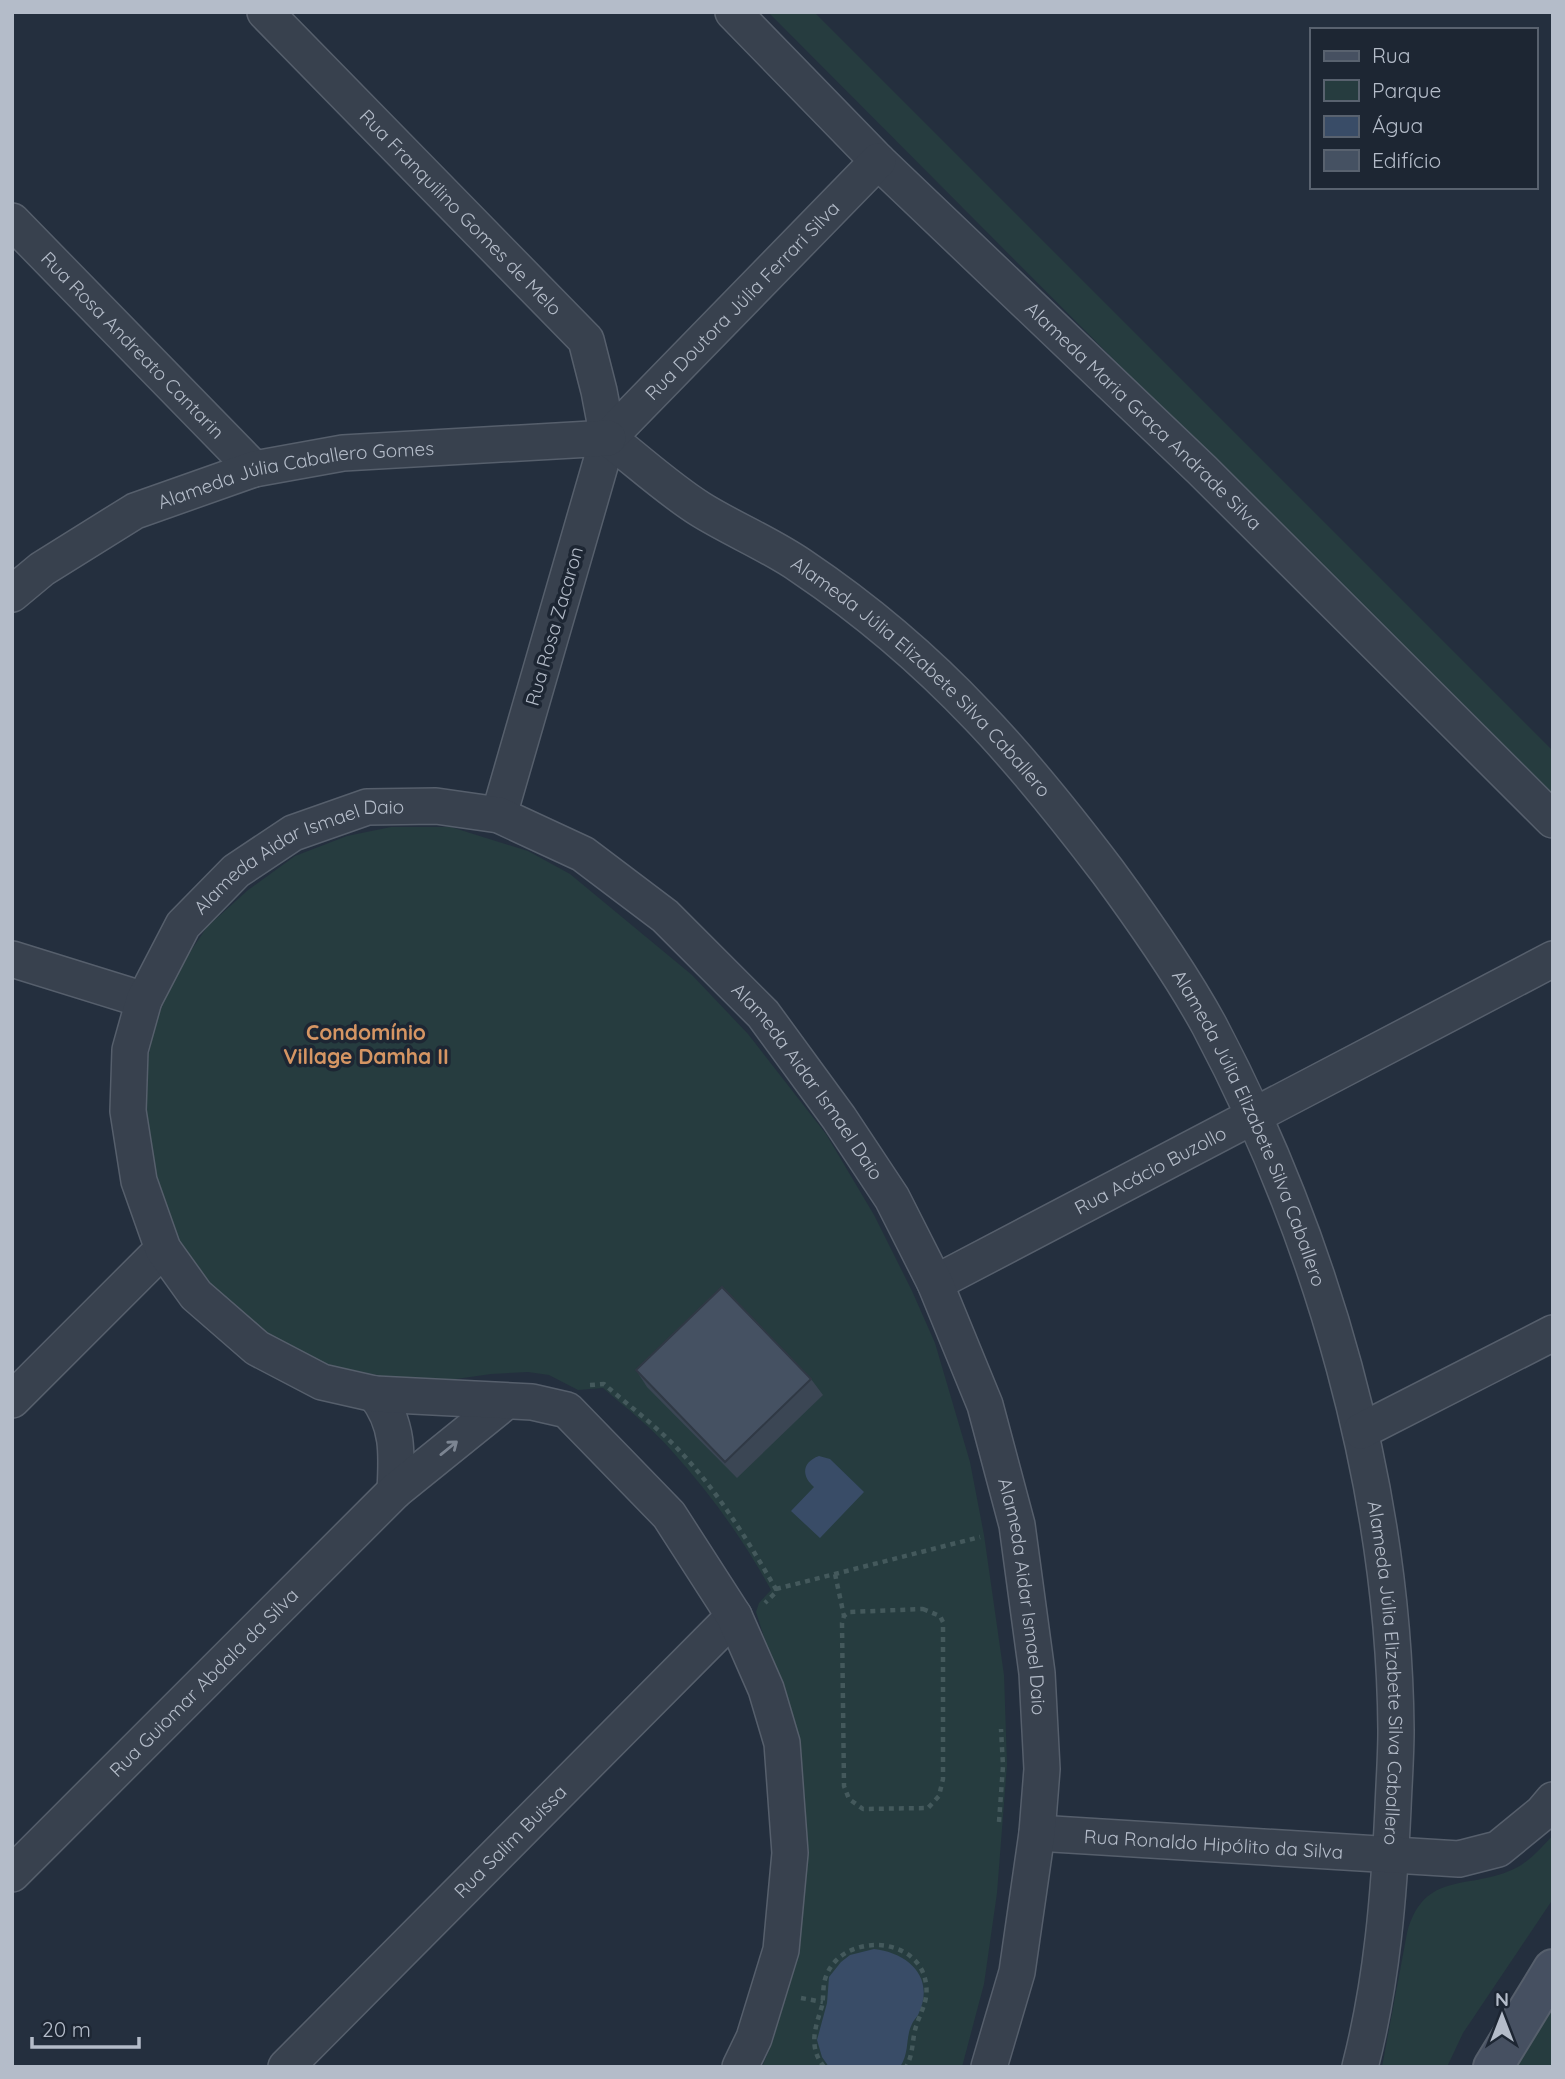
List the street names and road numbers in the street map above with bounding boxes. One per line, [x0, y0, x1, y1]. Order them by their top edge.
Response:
street label: Rua Franquilino Gomes de Melo [355, 104, 567, 320]
street label: Rua Doutora Júlia Ferrari Silva [640, 196, 844, 405]
street label: Rua Rosa Andreato Cantarin [36, 246, 230, 443]
street label: Alameda Maria Graça Andrade Silva [1021, 296, 1267, 535]
street label: Alameda Júlia Caballero Gomes [154, 436, 435, 514]
street label: Rua Rosa Zacaron [520, 544, 588, 708]
street label: Alameda Júlia Elizabete Silva Caballero [787, 551, 1056, 802]
street label: Alameda Aidar Ismael Daio [188, 794, 404, 919]
street label: Alameda Júlia Elizabete Silva Caballero [1167, 965, 1331, 1289]
street label: Alameda Aidar Ismael Daio [727, 978, 889, 1184]
street label: Rua Acácio Buzollo [1070, 1121, 1230, 1220]
street label: Alameda Aidar Ismael Daio [993, 1475, 1051, 1716]
street label: Alameda Júlia Elizabete Silva Caballero [1362, 1499, 1408, 1846]
street label: Rua Guiomar Abdala da Silva [104, 1583, 303, 1782]
street label: Rua Salim Buissa [449, 1780, 571, 1903]
street label: Rua Ronaldo Hipólito da Silva [1083, 1824, 1344, 1864]

